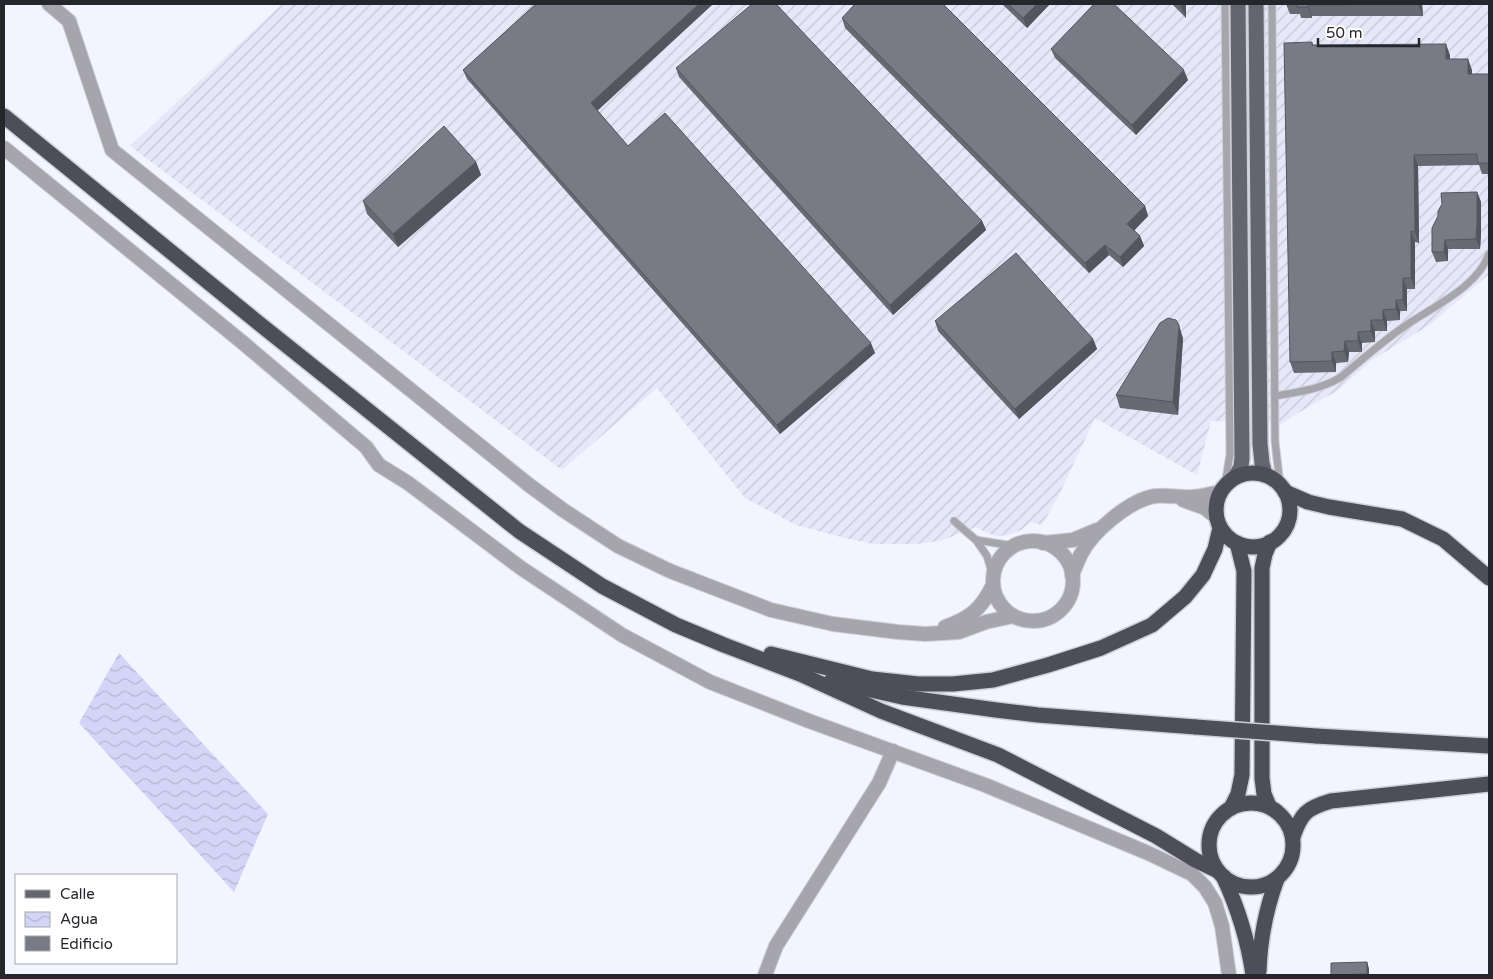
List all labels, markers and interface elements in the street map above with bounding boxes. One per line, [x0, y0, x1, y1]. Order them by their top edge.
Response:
scale bar [1318, 15, 1419, 47]
text: 50 m [1326, 24, 1363, 42]
legend [15, 874, 178, 964]
text: Calle [60, 885, 95, 903]
text: Agua [60, 910, 98, 928]
text: Edificio [60, 935, 113, 953]

